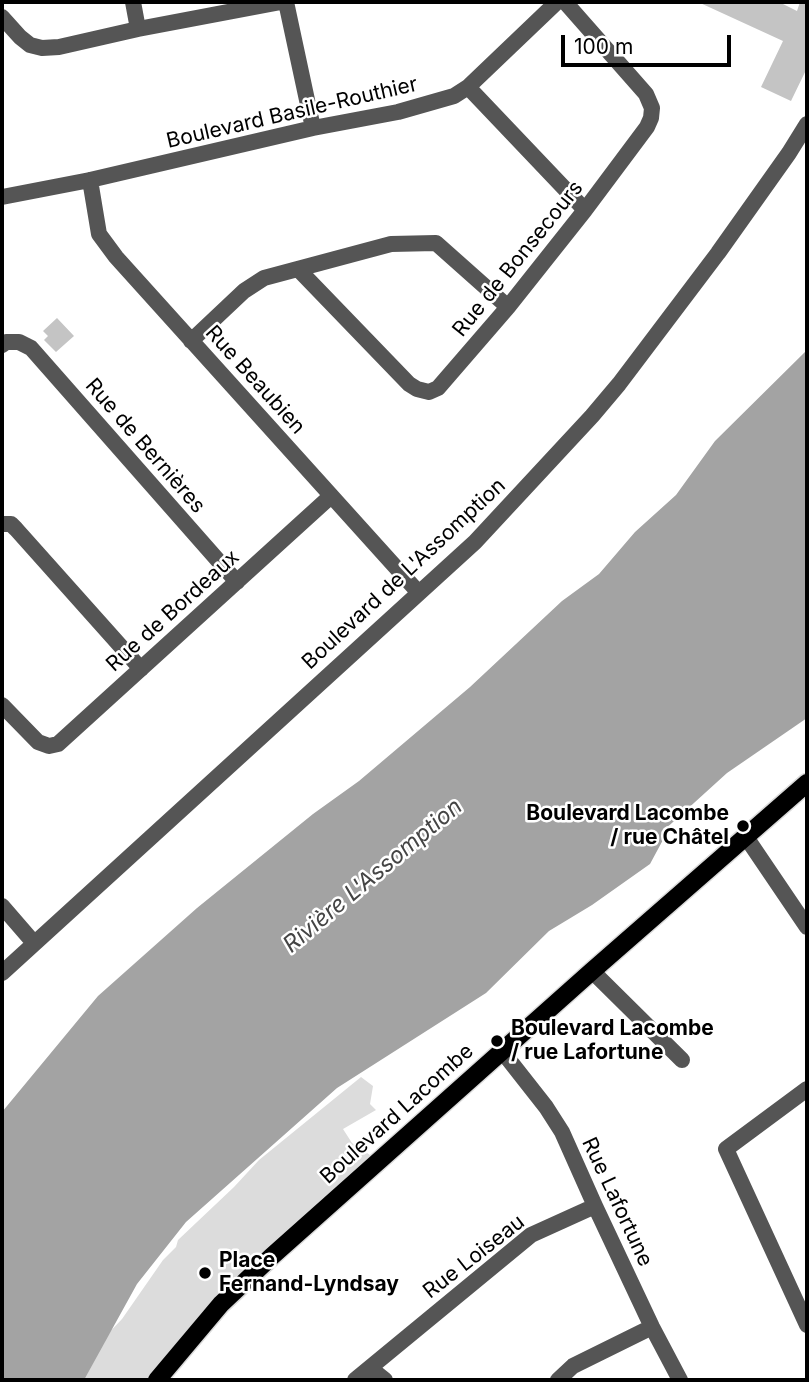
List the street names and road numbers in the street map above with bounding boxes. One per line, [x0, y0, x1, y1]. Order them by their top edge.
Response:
street label: Boulevard Basile-Routhier [164, 72, 420, 154]
street label: Rue de Bonsecours [447, 176, 589, 342]
street label: Rue Beaubien [200, 321, 310, 439]
street label: Rue de Bernières [80, 374, 210, 518]
street label: Boulevard de L'Assomption [297, 473, 511, 675]
street label: Rue de Bordeaux [101, 545, 245, 677]
street label: Boulevard Lacombe [315, 1039, 479, 1189]
street label: Rue Lafortune [576, 1133, 658, 1271]
street label: Rue Loiseau [418, 1210, 530, 1304]

